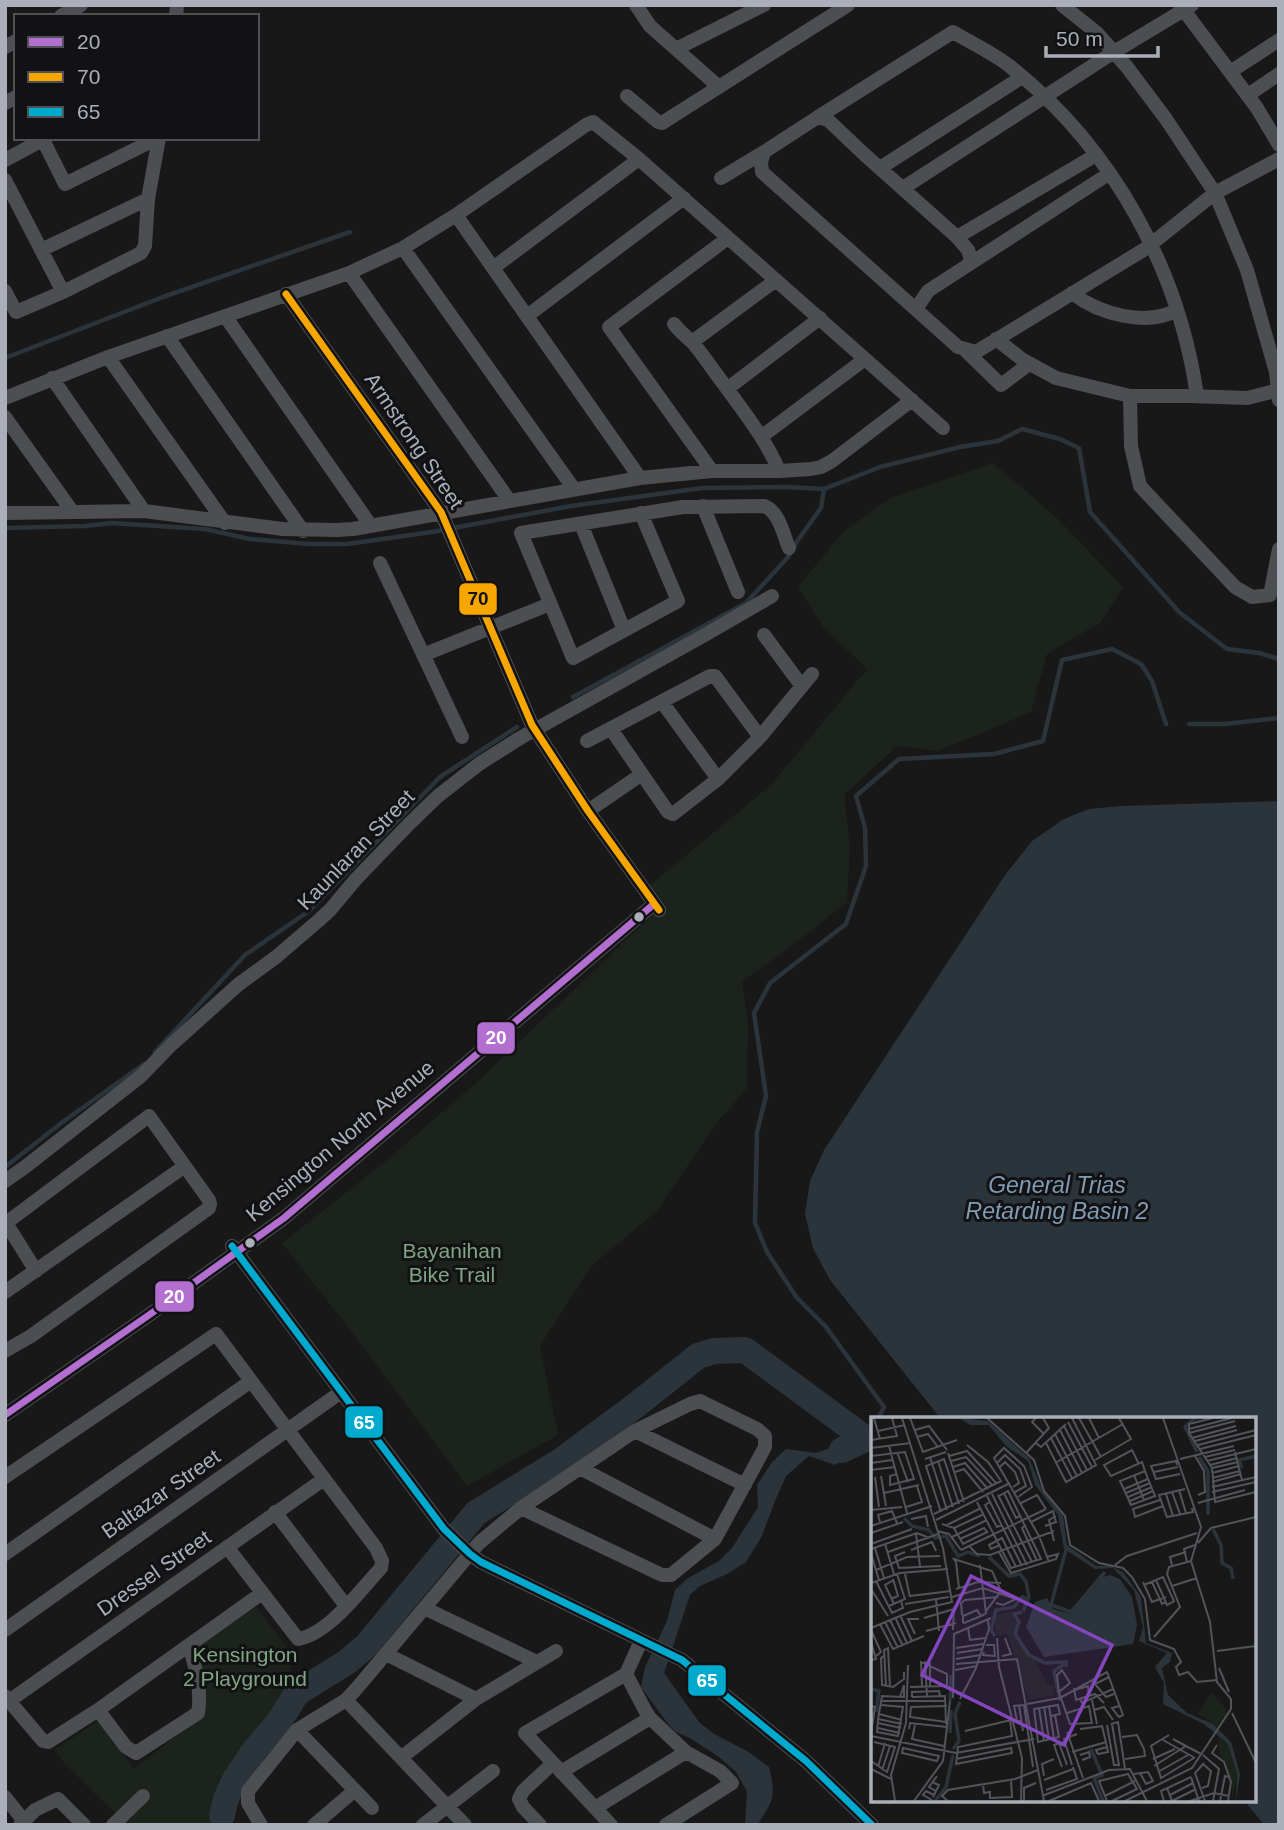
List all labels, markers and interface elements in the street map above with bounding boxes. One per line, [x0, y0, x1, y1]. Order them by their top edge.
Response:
legend [14, 14, 259, 140]
scale bar [1046, 14, 1158, 58]
text: 50 m [1056, 27, 1103, 50]
text: 20 [77, 30, 100, 53]
text: 70 [77, 65, 100, 88]
text: 65 [77, 100, 100, 123]
street label: Armstrong Street [360, 368, 468, 513]
line badge: 70 [458, 582, 498, 616]
text: 70 [467, 588, 489, 609]
street label: Kaunlaran Street [293, 785, 419, 914]
unlabelled marker [632, 910, 646, 924]
line badge: 20 [476, 1021, 516, 1055]
text: 20 [485, 1027, 507, 1048]
street label: Kensington North Avenue [241, 1055, 438, 1226]
water label: General Trias Retarding Basin 2 [966, 1172, 1149, 1224]
unlabelled marker [243, 1236, 257, 1250]
park label: Bayanihan Bike Trail [402, 1239, 502, 1286]
line badge: 20 [154, 1280, 195, 1313]
text: 20 [163, 1286, 185, 1307]
line badge: 65 [344, 1405, 384, 1439]
text: 65 [353, 1412, 375, 1433]
inset map [871, 1417, 1256, 1802]
street label: Baltazar Street [97, 1444, 224, 1543]
street label: Dressel Street [93, 1525, 215, 1620]
park label: Kensington 2 Playground [183, 1643, 307, 1690]
line badge: 65 [687, 1664, 727, 1697]
text: 65 [696, 1670, 718, 1691]

